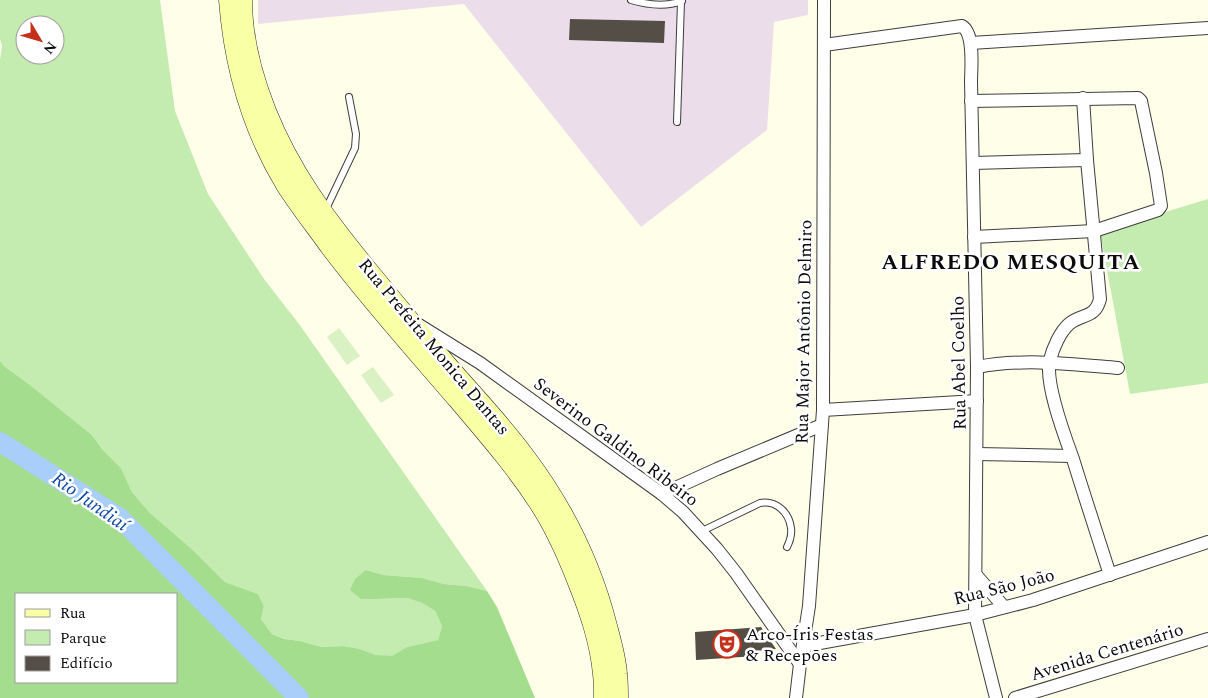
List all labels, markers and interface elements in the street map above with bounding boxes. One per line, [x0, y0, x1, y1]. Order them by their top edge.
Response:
north arrow [15, 15, 65, 65]
text: N [38, 37, 62, 59]
street label: Rua Major Antônio Delmiro [789, 220, 819, 444]
district label: ALFREDO MESQUITA [881, 246, 1141, 279]
street label: Rua Prefeita Monica Dantas [352, 253, 516, 441]
street label: Rua Abel Coelho [944, 296, 974, 430]
street label: Severino Galdino Ribeiro [528, 371, 704, 513]
water label: Rio Jundiaí [46, 465, 136, 541]
street label: Rua São João [951, 561, 1057, 613]
legend [15, 593, 178, 683]
text: Rua [60, 602, 86, 625]
street label: Avenida Centenário [1027, 616, 1187, 688]
place label: Arco-Íris Festas & Recepões [746, 621, 874, 669]
text: Parque [60, 627, 107, 650]
theatre icon: Arco-Íris Festas & Recepões [712, 629, 742, 659]
text: Edifício [60, 652, 113, 675]

